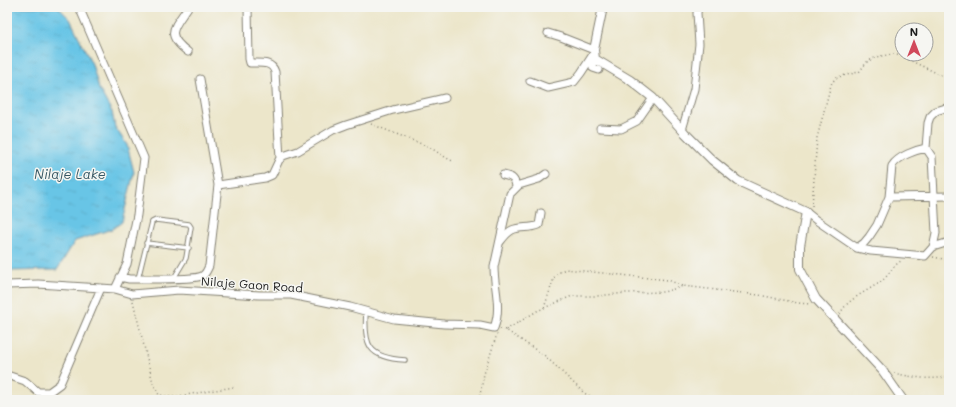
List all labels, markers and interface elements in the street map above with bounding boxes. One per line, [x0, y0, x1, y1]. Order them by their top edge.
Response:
north arrow [894, 22, 934, 62]
text: N [910, 24, 918, 39]
water label: Nilaje Lake [34, 165, 106, 182]
street label: Nilaje Gaon Road [200, 272, 304, 296]

